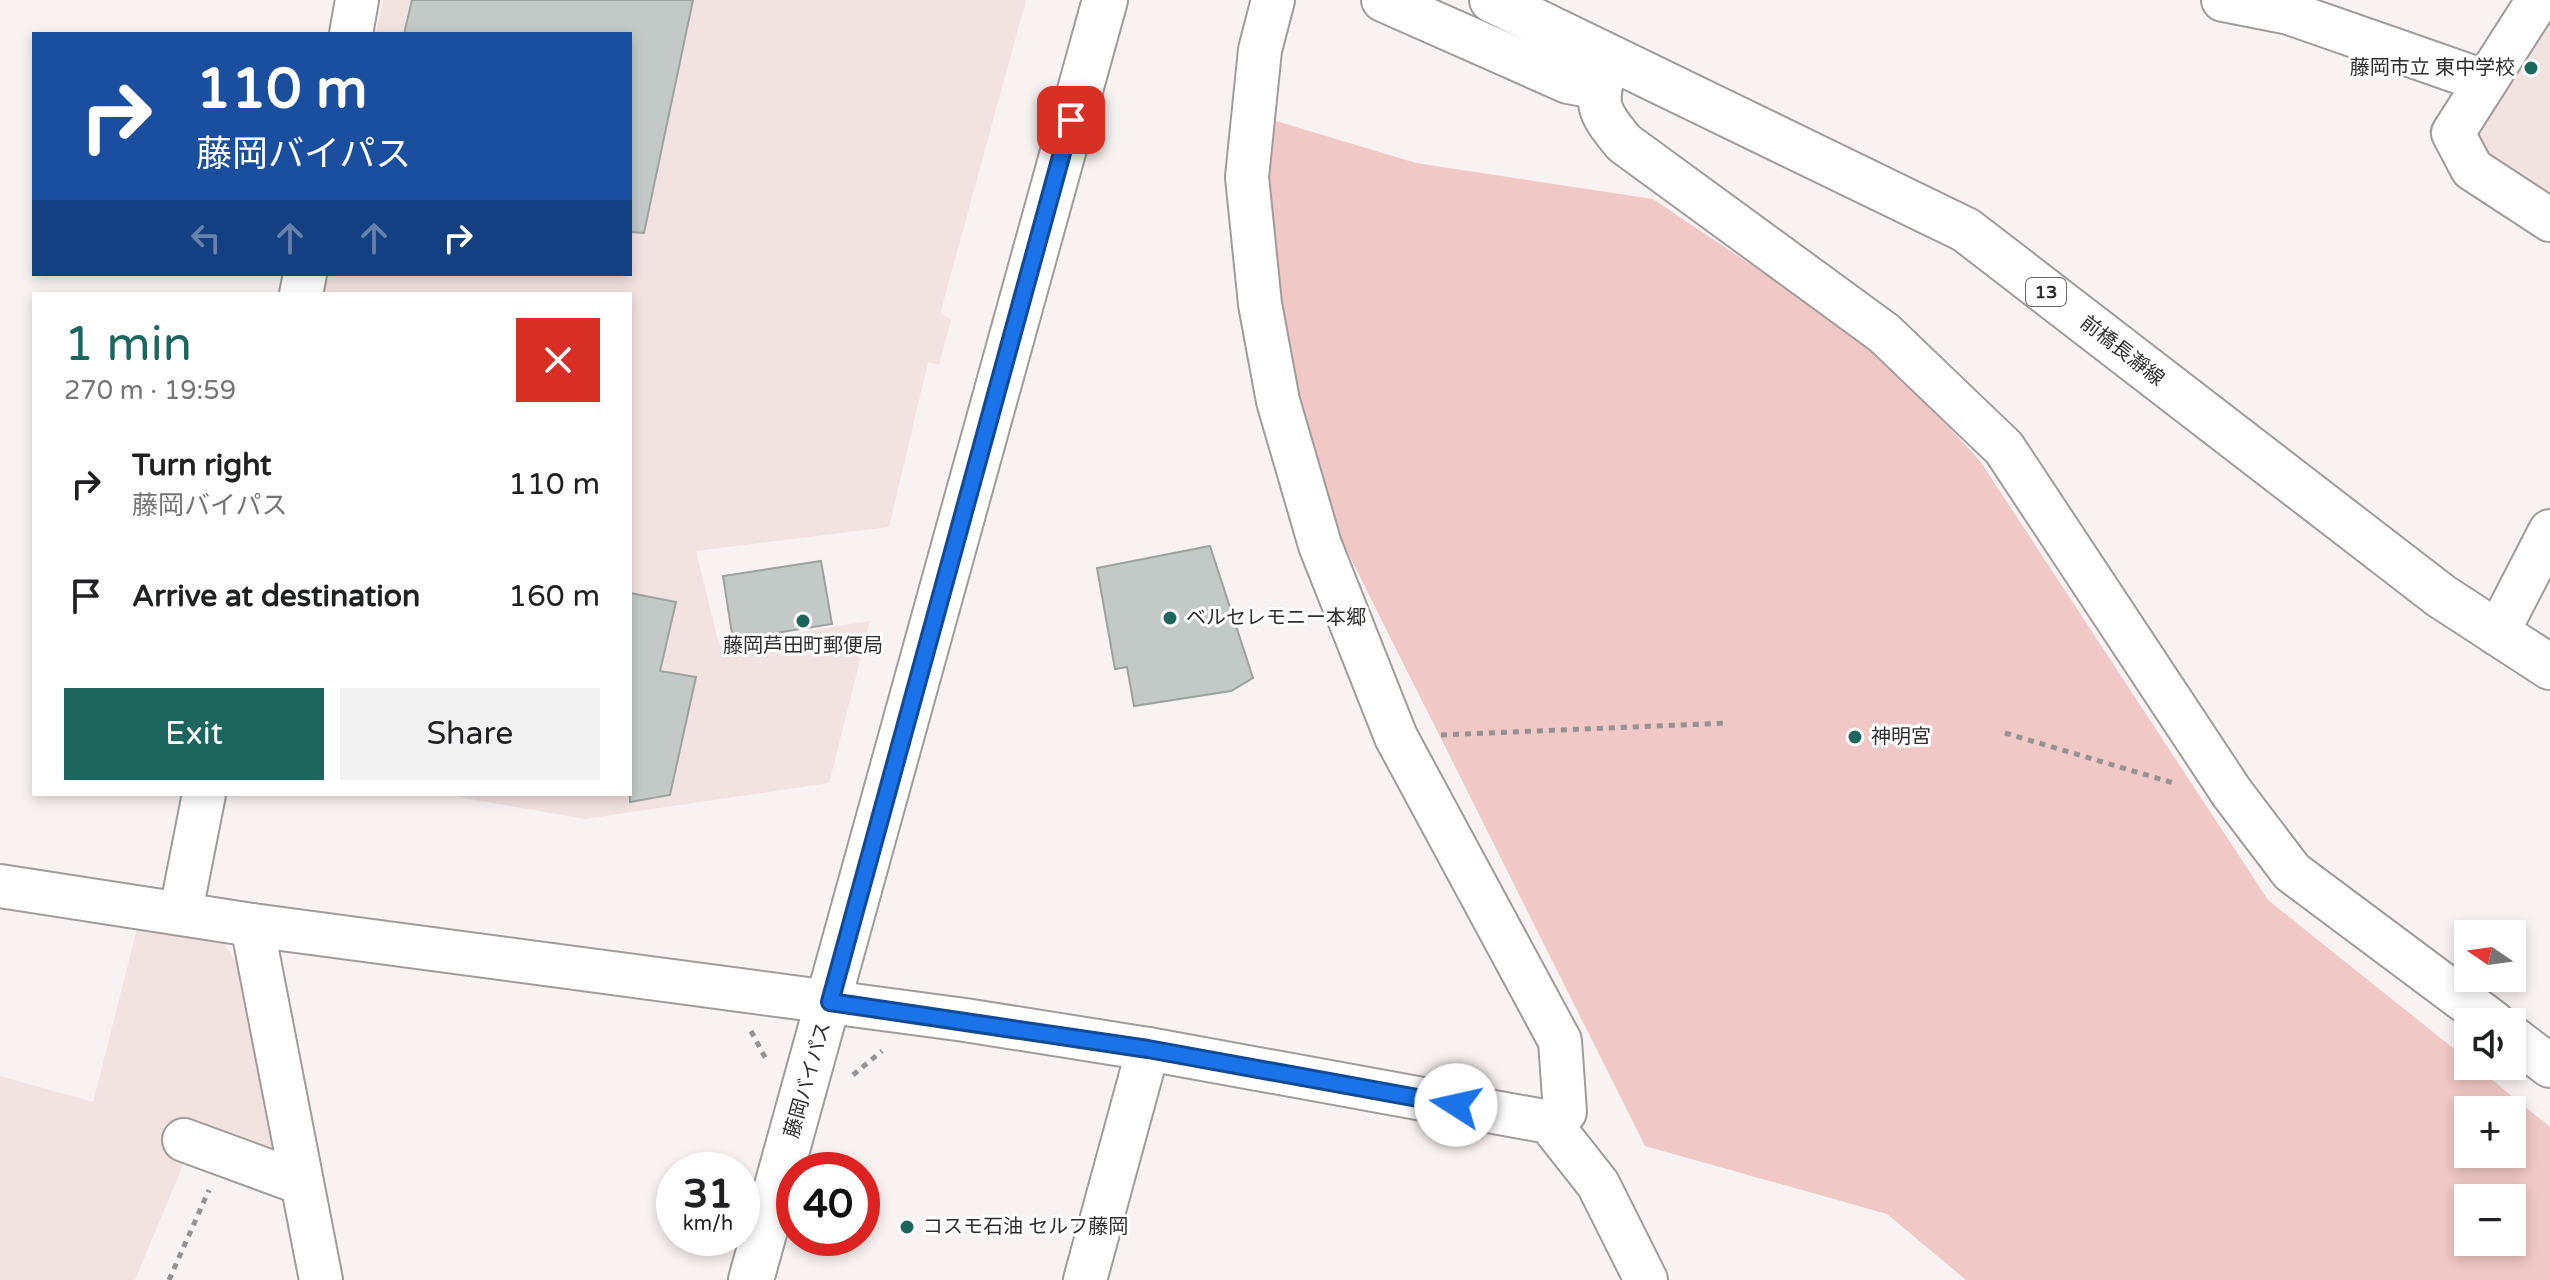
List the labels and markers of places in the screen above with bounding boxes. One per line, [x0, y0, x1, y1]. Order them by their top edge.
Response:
place label: 藤岡市立 東中学校 [2350, 56, 2515, 80]
marker: 藤岡市立 東中学校 [2522, 59, 2540, 77]
pin [1037, 86, 1105, 154]
place label: ベルセレモニー本郷 [1186, 606, 1366, 630]
marker: ベルセレモニー本郷 [1161, 609, 1179, 627]
marker: 藤岡芦田町郵便局 [794, 612, 812, 630]
place label: 藤岡芦田町郵便局 [723, 634, 883, 658]
place label: 神明宮 [1871, 725, 1931, 749]
marker: 神明宮 [1846, 728, 1864, 746]
place label: コスモ石油 セルフ藤岡 [923, 1215, 1128, 1239]
marker: コスモ石油 セルフ藤岡 [898, 1218, 916, 1236]

